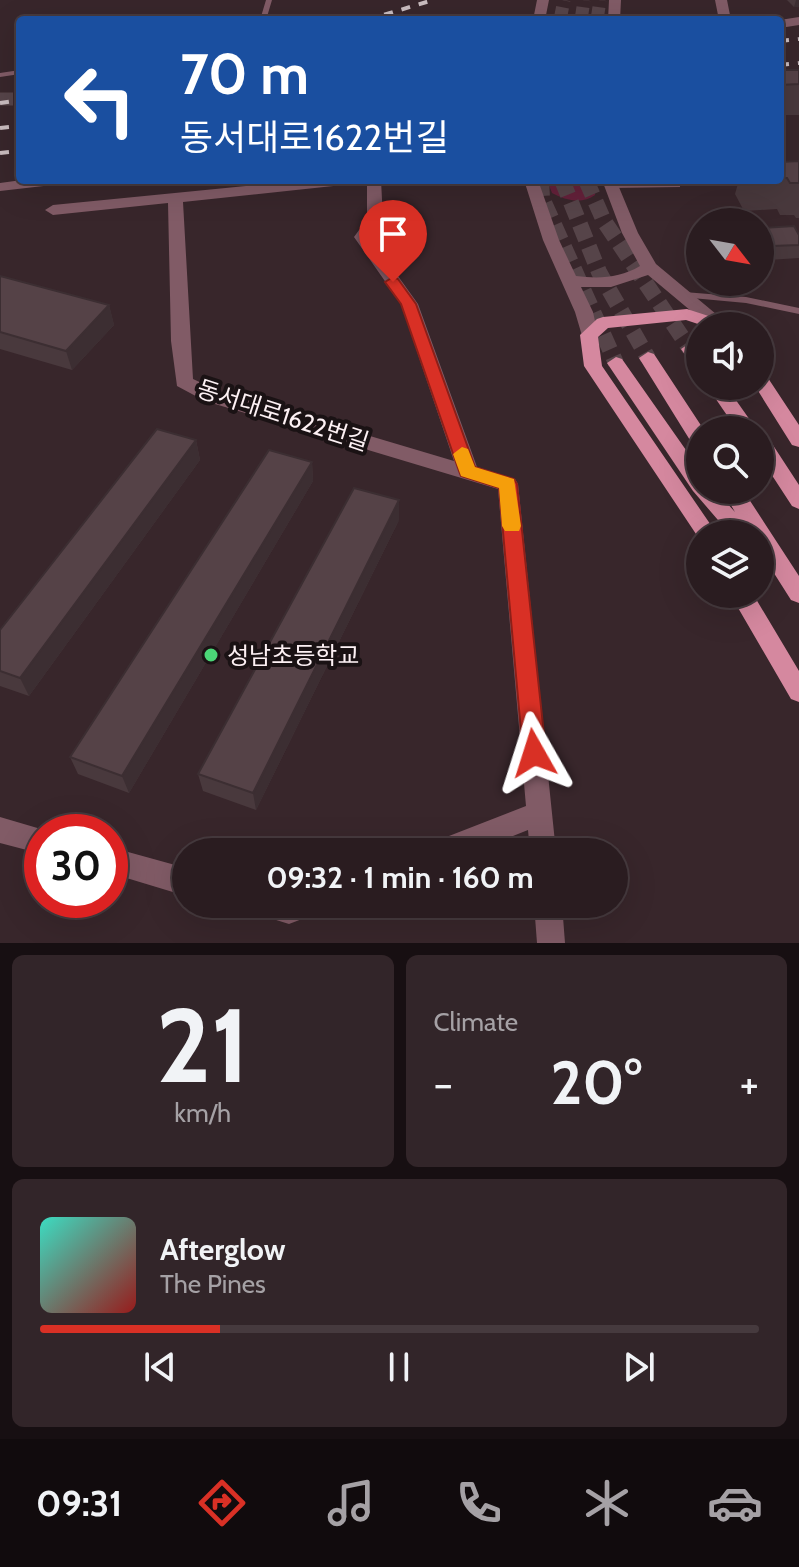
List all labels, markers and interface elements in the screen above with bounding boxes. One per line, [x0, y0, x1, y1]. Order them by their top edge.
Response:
text: 70 m [180, 40, 309, 108]
icon: left [48, 48, 152, 152]
text: 동서대로1622번길 [180, 115, 449, 159]
pin [359, 200, 427, 282]
north arrow [686, 208, 774, 296]
map controls [686, 208, 774, 608]
icon: arrive [371, 212, 415, 256]
button: sound [686, 312, 774, 400]
street label: 동서대로1622번길 [193, 374, 373, 456]
button: search [686, 416, 774, 504]
button: layers [686, 520, 774, 608]
place label: 성남초등학교 [227, 641, 359, 670]
marker: 성남초등학교 [202, 646, 220, 664]
position arrow [492, 711, 576, 795]
speed limit sign: 30 [24, 814, 128, 918]
text: 09:32 · 1 min · 160 m [266, 859, 534, 896]
text: 21 [156, 982, 249, 1108]
text: Climate [434, 1006, 518, 1038]
text: 20° [551, 1046, 642, 1119]
text: − [434, 1057, 453, 1110]
text: + [740, 1057, 759, 1110]
text: km/h [174, 1097, 231, 1129]
text: Afterglow [160, 1231, 286, 1268]
text: The Pines [160, 1268, 266, 1300]
icon: previous [138, 1345, 182, 1389]
icon: pause [377, 1345, 421, 1389]
icon: next [617, 1345, 661, 1389]
icon: directions [194, 1475, 250, 1531]
icon: music [323, 1475, 379, 1531]
icon: phone [451, 1475, 507, 1531]
icon: climate [579, 1475, 635, 1531]
icon: car [707, 1475, 763, 1531]
text: 09:31 [36, 1481, 122, 1525]

